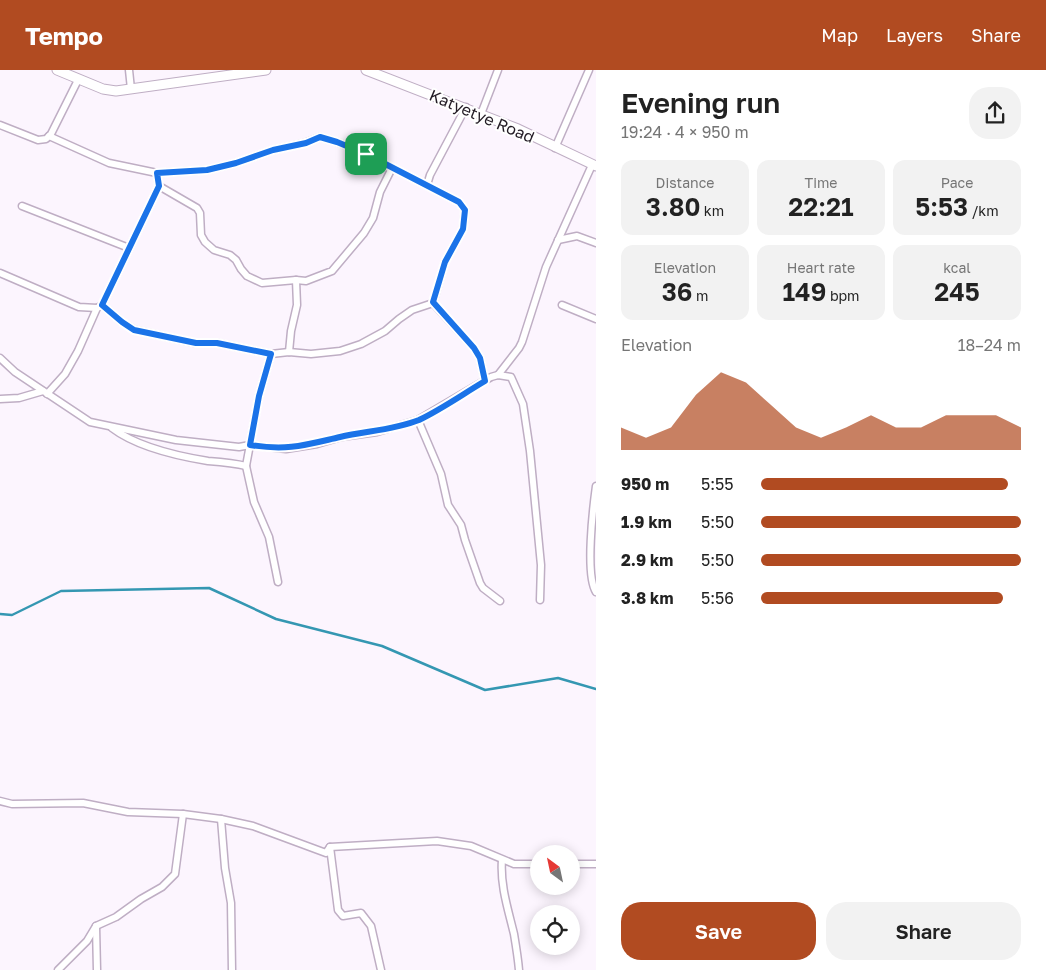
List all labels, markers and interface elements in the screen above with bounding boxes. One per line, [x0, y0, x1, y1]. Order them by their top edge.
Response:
text: Tempo [25, 21, 103, 50]
text: Map [821, 24, 858, 46]
text: Layers [886, 24, 943, 46]
text: Share [971, 24, 1021, 46]
street label: Katyetye Road [426, 85, 538, 147]
text: Evening run [621, 86, 780, 119]
button: share [969, 87, 1021, 139]
text: 19:24 · 4 × 950 m [621, 122, 749, 142]
pin [345, 133, 387, 175]
icon: arrive [352, 140, 380, 168]
text: Distance [656, 174, 714, 191]
text: Time [805, 174, 837, 191]
text: Pace [941, 174, 973, 191]
text: 3.80 [646, 191, 700, 222]
text: 22:21 [788, 191, 854, 222]
text: 5:53 [915, 191, 968, 222]
text: km [700, 202, 724, 219]
text: /km [968, 202, 999, 219]
text: Elevation [654, 259, 716, 276]
text: Heart rate [787, 259, 855, 276]
text: kcal [943, 259, 971, 276]
text: 36 [662, 276, 692, 307]
text: 149 [782, 276, 826, 307]
text: 245 [934, 276, 980, 307]
text: m [692, 287, 708, 304]
text: bpm [826, 287, 860, 304]
text: Elevation [621, 335, 692, 355]
text: 18–24 m [958, 335, 1021, 355]
text: 950 m [621, 474, 669, 494]
text: 5:55 [701, 474, 734, 494]
text: 1.9 km [621, 512, 672, 532]
text: 5:50 [701, 512, 734, 532]
text: 2.9 km [621, 550, 673, 570]
text: 5:50 [701, 550, 734, 570]
text: 3.8 km [621, 588, 673, 608]
text: 5:56 [701, 588, 734, 608]
north arrow [530, 845, 580, 895]
map controls [530, 845, 580, 955]
button: Save [621, 902, 816, 960]
button: Share [826, 902, 1021, 960]
button: locate [530, 905, 580, 955]

